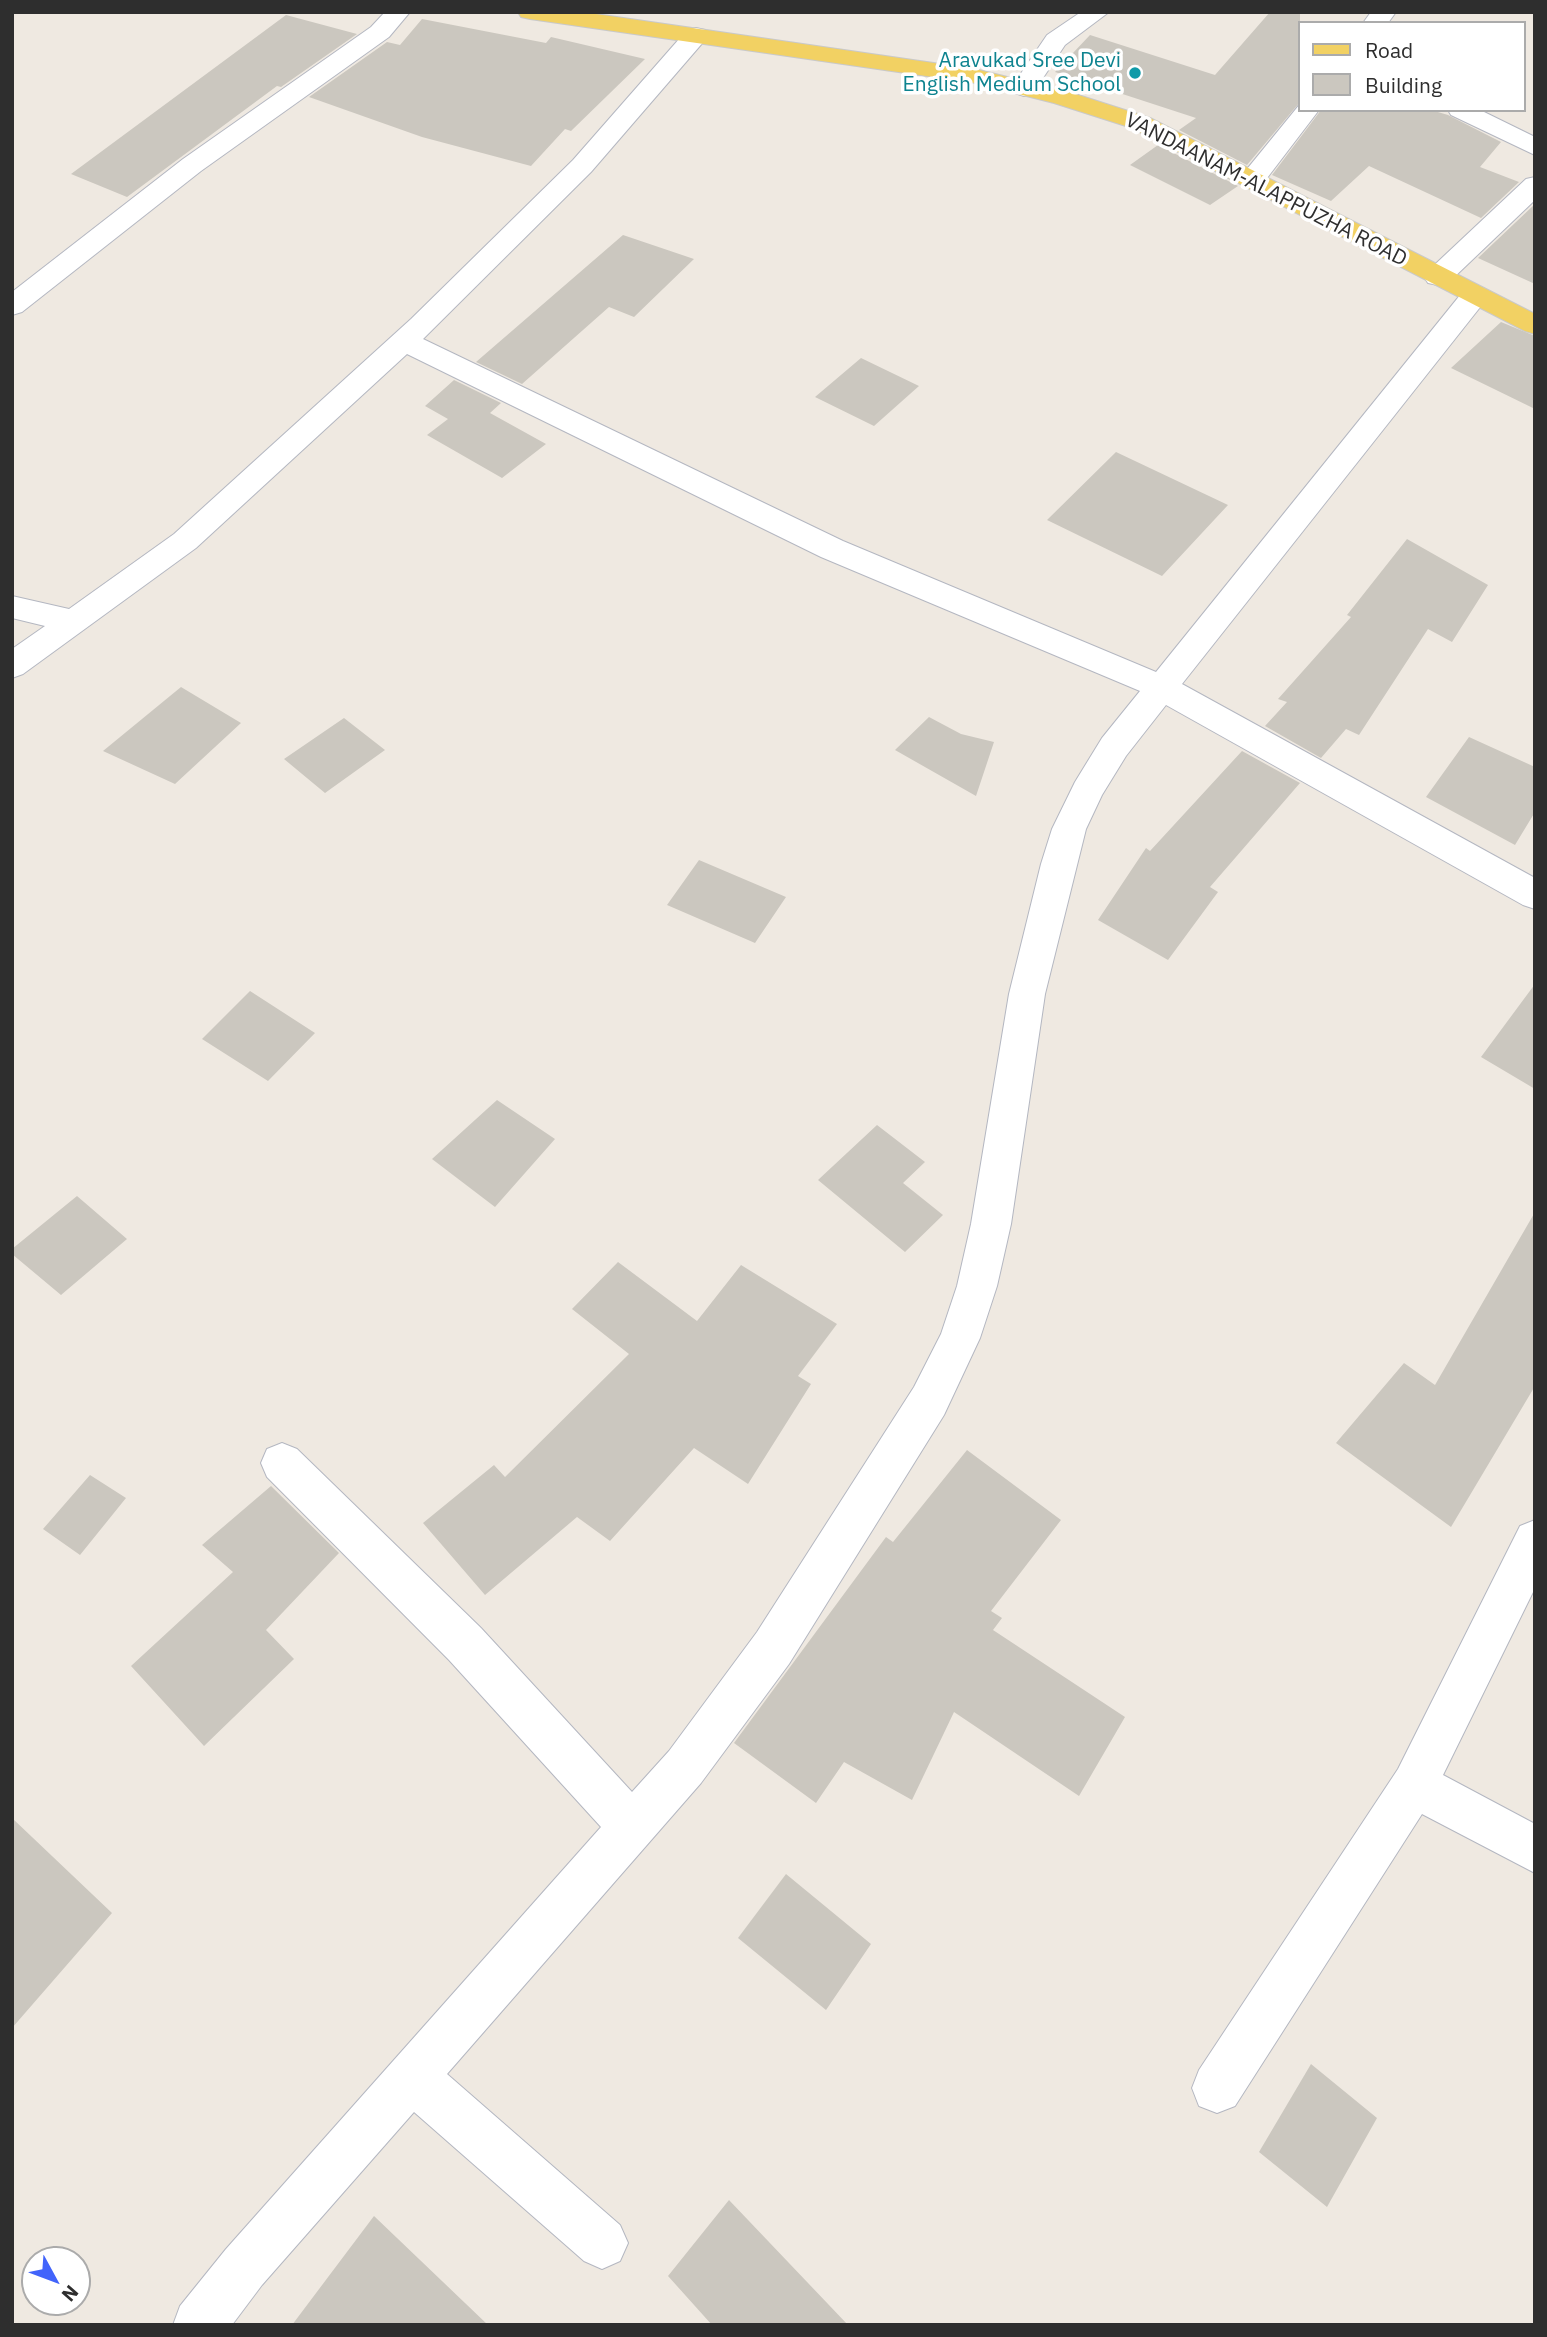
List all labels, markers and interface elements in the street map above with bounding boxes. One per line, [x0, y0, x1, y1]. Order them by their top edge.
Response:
legend [1298, 21, 1526, 112]
text: Road [1365, 36, 1413, 64]
place label: Aravukad Sree Devi English Medium School [903, 48, 1121, 98]
marker: Aravukad Sree Devi English Medium School [1127, 65, 1143, 81]
text: Building [1365, 71, 1442, 99]
street label: VANDAANAM-ALAPPUZHA ROAD [1121, 108, 1411, 272]
north arrow [21, 2246, 91, 2316]
text: N [57, 2280, 84, 2307]

